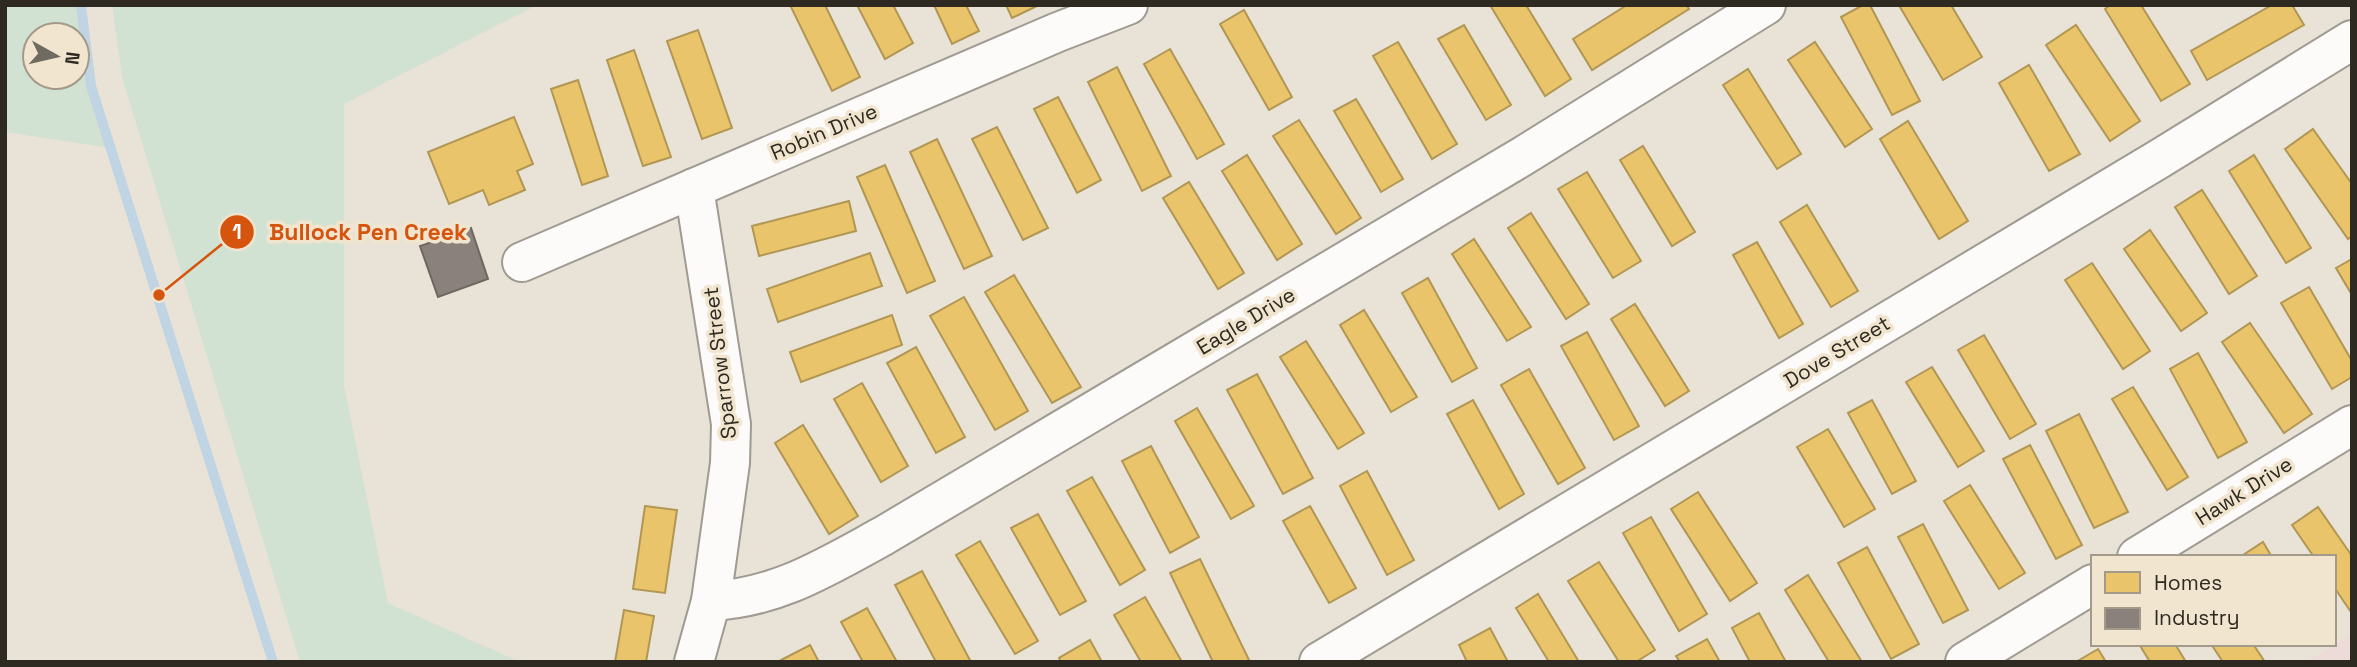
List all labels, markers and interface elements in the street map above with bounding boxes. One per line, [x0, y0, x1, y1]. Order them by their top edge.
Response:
north arrow [21, 21, 91, 91]
text: N [59, 50, 86, 66]
street label: Robin Drive [766, 97, 881, 166]
callout: Bullock Pen Creek [220, 210, 481, 254]
text: Bullock Pen Creek [269, 217, 467, 247]
text: 1 [232, 218, 242, 245]
street label: Eagle Drive [1191, 281, 1300, 361]
street label: Sparrow Street [697, 285, 742, 441]
street label: Dove Street [1779, 309, 1895, 394]
street label: Hawk Drive [2190, 450, 2297, 531]
legend [2091, 555, 2336, 646]
text: Homes [2154, 569, 2222, 596]
text: Industry [2154, 604, 2240, 631]

